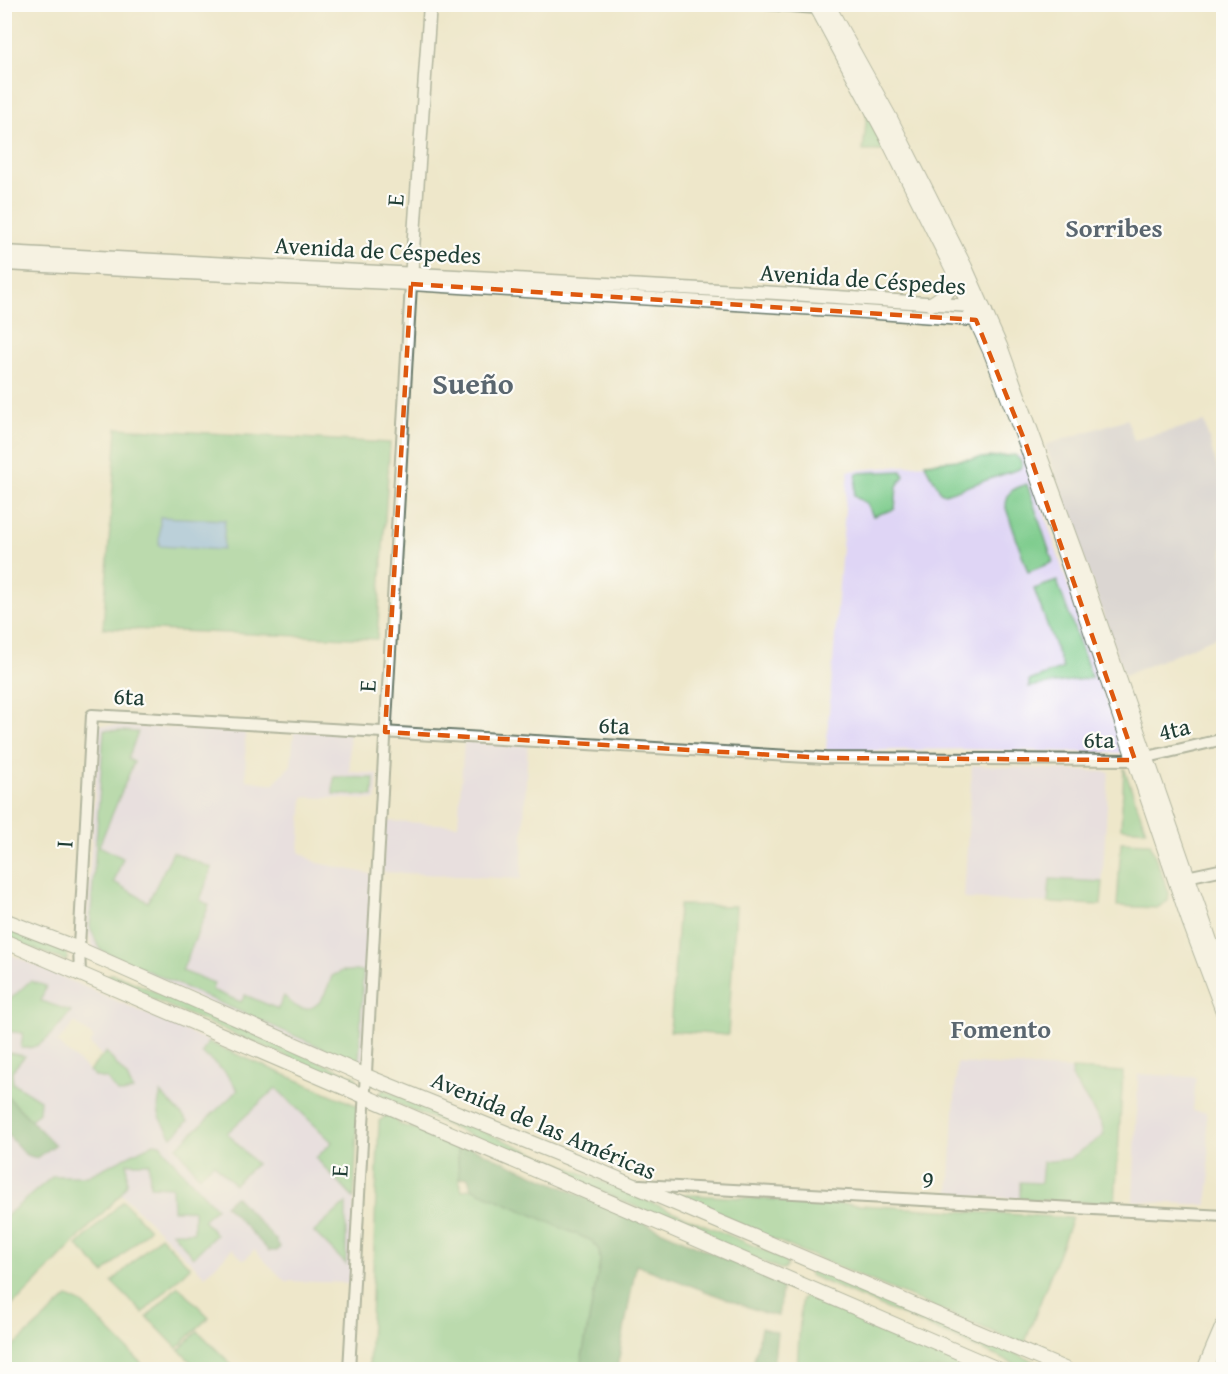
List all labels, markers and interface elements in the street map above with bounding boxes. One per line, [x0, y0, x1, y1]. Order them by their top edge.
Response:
street label: E [377, 193, 413, 207]
district label: Sorribes [1065, 208, 1163, 247]
street label: Avenida de Céspedes [274, 227, 482, 273]
street label: Avenida de Céspedes [759, 254, 967, 304]
district label: Sueño [432, 361, 514, 405]
street label: 6ta [112, 678, 146, 714]
street label: E [349, 679, 385, 693]
street label: 6ta [597, 707, 631, 743]
street label: 4ta [1155, 708, 1194, 750]
street label: 6ta [1083, 722, 1115, 757]
street label: I [46, 839, 82, 849]
district label: Fomento [951, 1009, 1051, 1048]
street label: Avenida de las Américas [426, 1062, 662, 1188]
street label: 9 [921, 1161, 935, 1197]
street label: E [321, 1164, 357, 1178]

